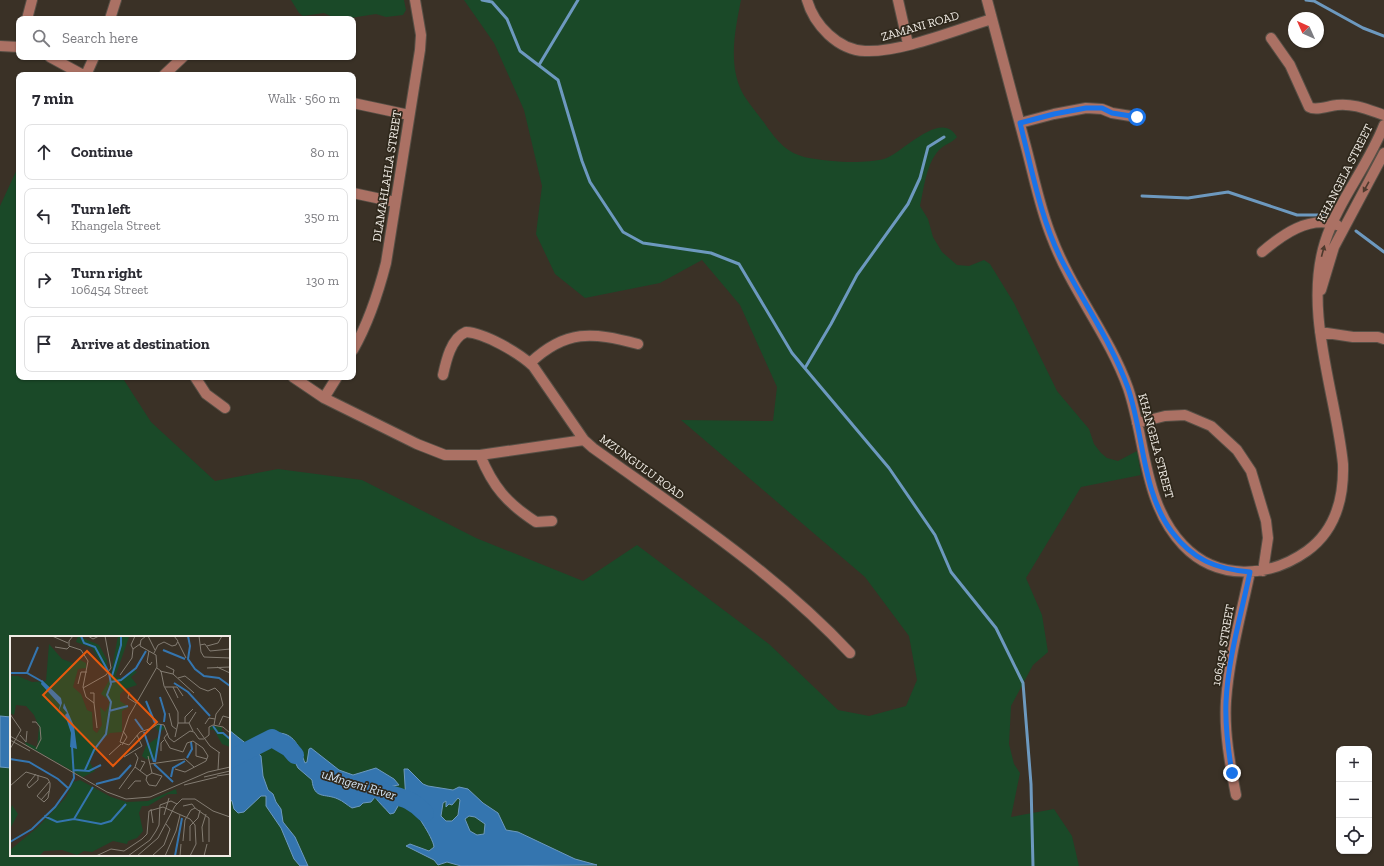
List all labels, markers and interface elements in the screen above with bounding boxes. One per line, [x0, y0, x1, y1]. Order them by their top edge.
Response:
street label: ZAMANI ROAD [879, 8, 961, 44]
north arrow [1288, 12, 1324, 48]
search box [16, 16, 356, 60]
icon: search [30, 27, 52, 49]
text: Search here [62, 29, 138, 47]
text: 7 min [32, 88, 74, 108]
text: Walk · 560 m [268, 91, 340, 106]
route start [1128, 108, 1146, 126]
street label: DLAMAHLAHLA STREET [370, 109, 404, 243]
street label: KHANGELA STREET [1314, 121, 1376, 224]
icon: ahead [33, 141, 55, 163]
text: Continue [71, 143, 133, 161]
text: 80 m [310, 145, 339, 160]
one-way arrow [1363, 181, 1369, 193]
text: Turn left [71, 200, 131, 218]
icon: left [33, 205, 55, 227]
text: 350 m [304, 209, 339, 224]
text: Khangela Street [71, 218, 161, 233]
one-way arrow [1320, 245, 1326, 257]
text: Turn right [71, 264, 142, 282]
icon: right [33, 269, 55, 291]
text: 130 m [306, 273, 339, 288]
text: 106454 Street [71, 282, 148, 297]
icon: arrive [33, 333, 55, 355]
text: Arrive at destination [71, 335, 210, 353]
street label: KHANGELA STREET [1135, 392, 1177, 501]
street label: MZUNGULU ROAD [597, 432, 687, 502]
street label: 106454 STREET [1209, 603, 1237, 687]
inset map [10, 636, 230, 856]
map controls [1336, 746, 1372, 854]
button: + [1336, 746, 1372, 782]
route end [1223, 764, 1241, 782]
water label: uMngeni River [320, 766, 398, 803]
button: − [1336, 782, 1372, 818]
button: locate [1336, 818, 1372, 854]

